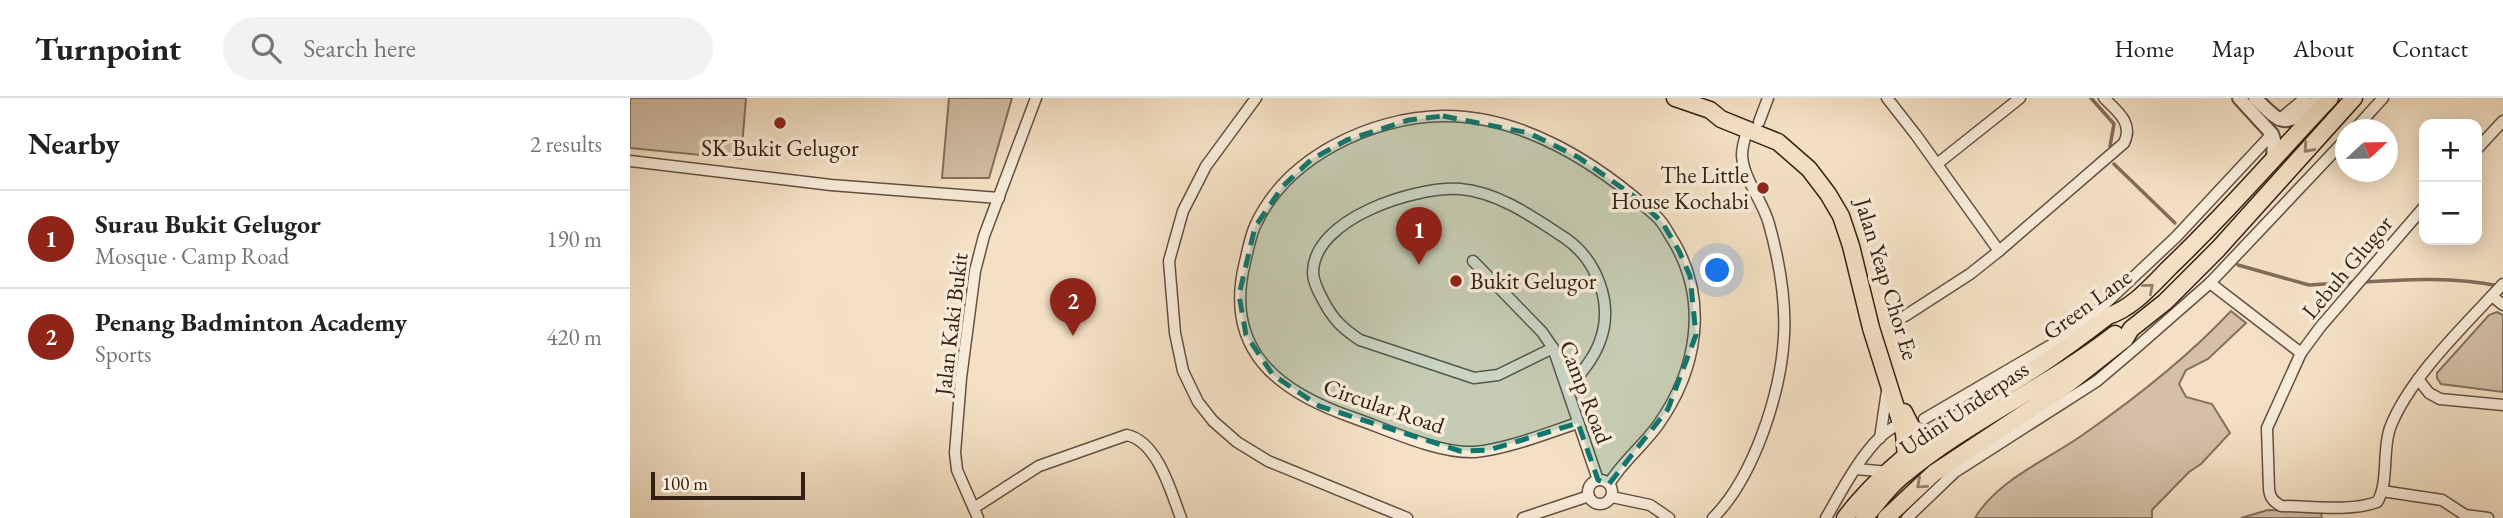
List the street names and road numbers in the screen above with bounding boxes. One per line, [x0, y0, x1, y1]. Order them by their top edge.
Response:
street label: Jalan Yeap Chor Ee [1848, 193, 1926, 363]
street label: Lebuh Glugor [2295, 209, 2399, 325]
street label: Jalan Kaki Bukit [927, 250, 975, 399]
street label: Green Lane [2037, 262, 2137, 346]
street label: Camp Road [1553, 336, 1619, 448]
street label: Udini Underpass [1894, 354, 2034, 462]
street label: Circular Road [1319, 371, 1449, 441]

